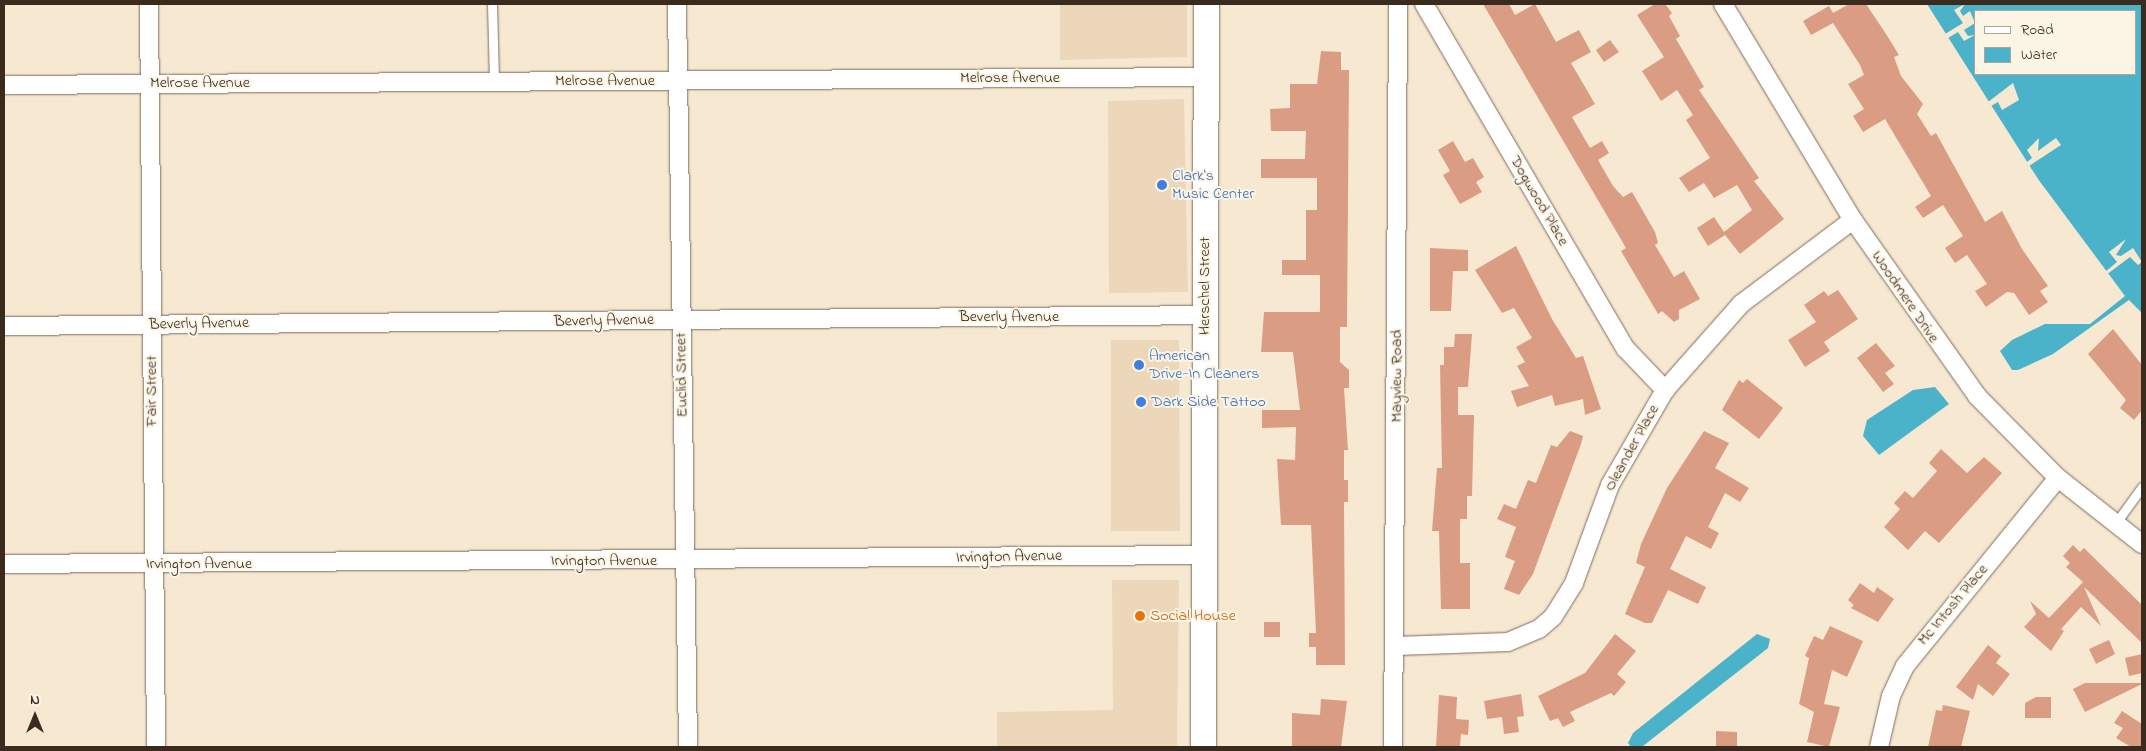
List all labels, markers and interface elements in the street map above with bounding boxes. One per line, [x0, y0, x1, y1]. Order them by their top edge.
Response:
legend [1974, 10, 2136, 75]
text: Road [2021, 19, 2054, 41]
text: Water [2021, 44, 2057, 66]
street label: Melrose Avenue [960, 68, 1060, 88]
street label: Melrose Avenue [555, 71, 655, 91]
street label: Melrose Avenue [150, 73, 250, 93]
street label: Dogwood Place [1505, 152, 1573, 250]
place label: Clark's Music Center [1172, 166, 1254, 204]
marker: Clark's Music Center [1156, 179, 1168, 191]
street label: Herschel Street [1195, 237, 1215, 335]
street label: Woodmere Drive [1867, 247, 1943, 347]
street label: Beverly Avenue [959, 307, 1059, 327]
street label: Beverly Avenue [554, 311, 654, 331]
street label: Beverly Avenue [149, 314, 249, 334]
street label: Mayview Road [1387, 330, 1407, 422]
street label: Euclid Street [672, 332, 692, 418]
place label: American Drive-In Cleaners [1149, 346, 1259, 384]
street label: Fair Street [142, 355, 162, 427]
marker: American Drive-In Cleaners [1133, 359, 1145, 371]
place label: Dark Side Tattoo [1151, 392, 1266, 412]
marker: Dark Side Tattoo [1135, 396, 1147, 408]
street label: Oleander Place [1600, 401, 1664, 495]
street label: Irvington Avenue [956, 546, 1062, 568]
street label: Irvington Avenue [551, 551, 657, 571]
street label: Irvington Avenue [146, 554, 252, 574]
street label: Mc Intosh Place [1914, 561, 1992, 649]
place label: Social House [1150, 606, 1236, 626]
marker: Social House [1134, 610, 1146, 622]
text: N [30, 690, 40, 711]
north arrow [10, 691, 60, 741]

